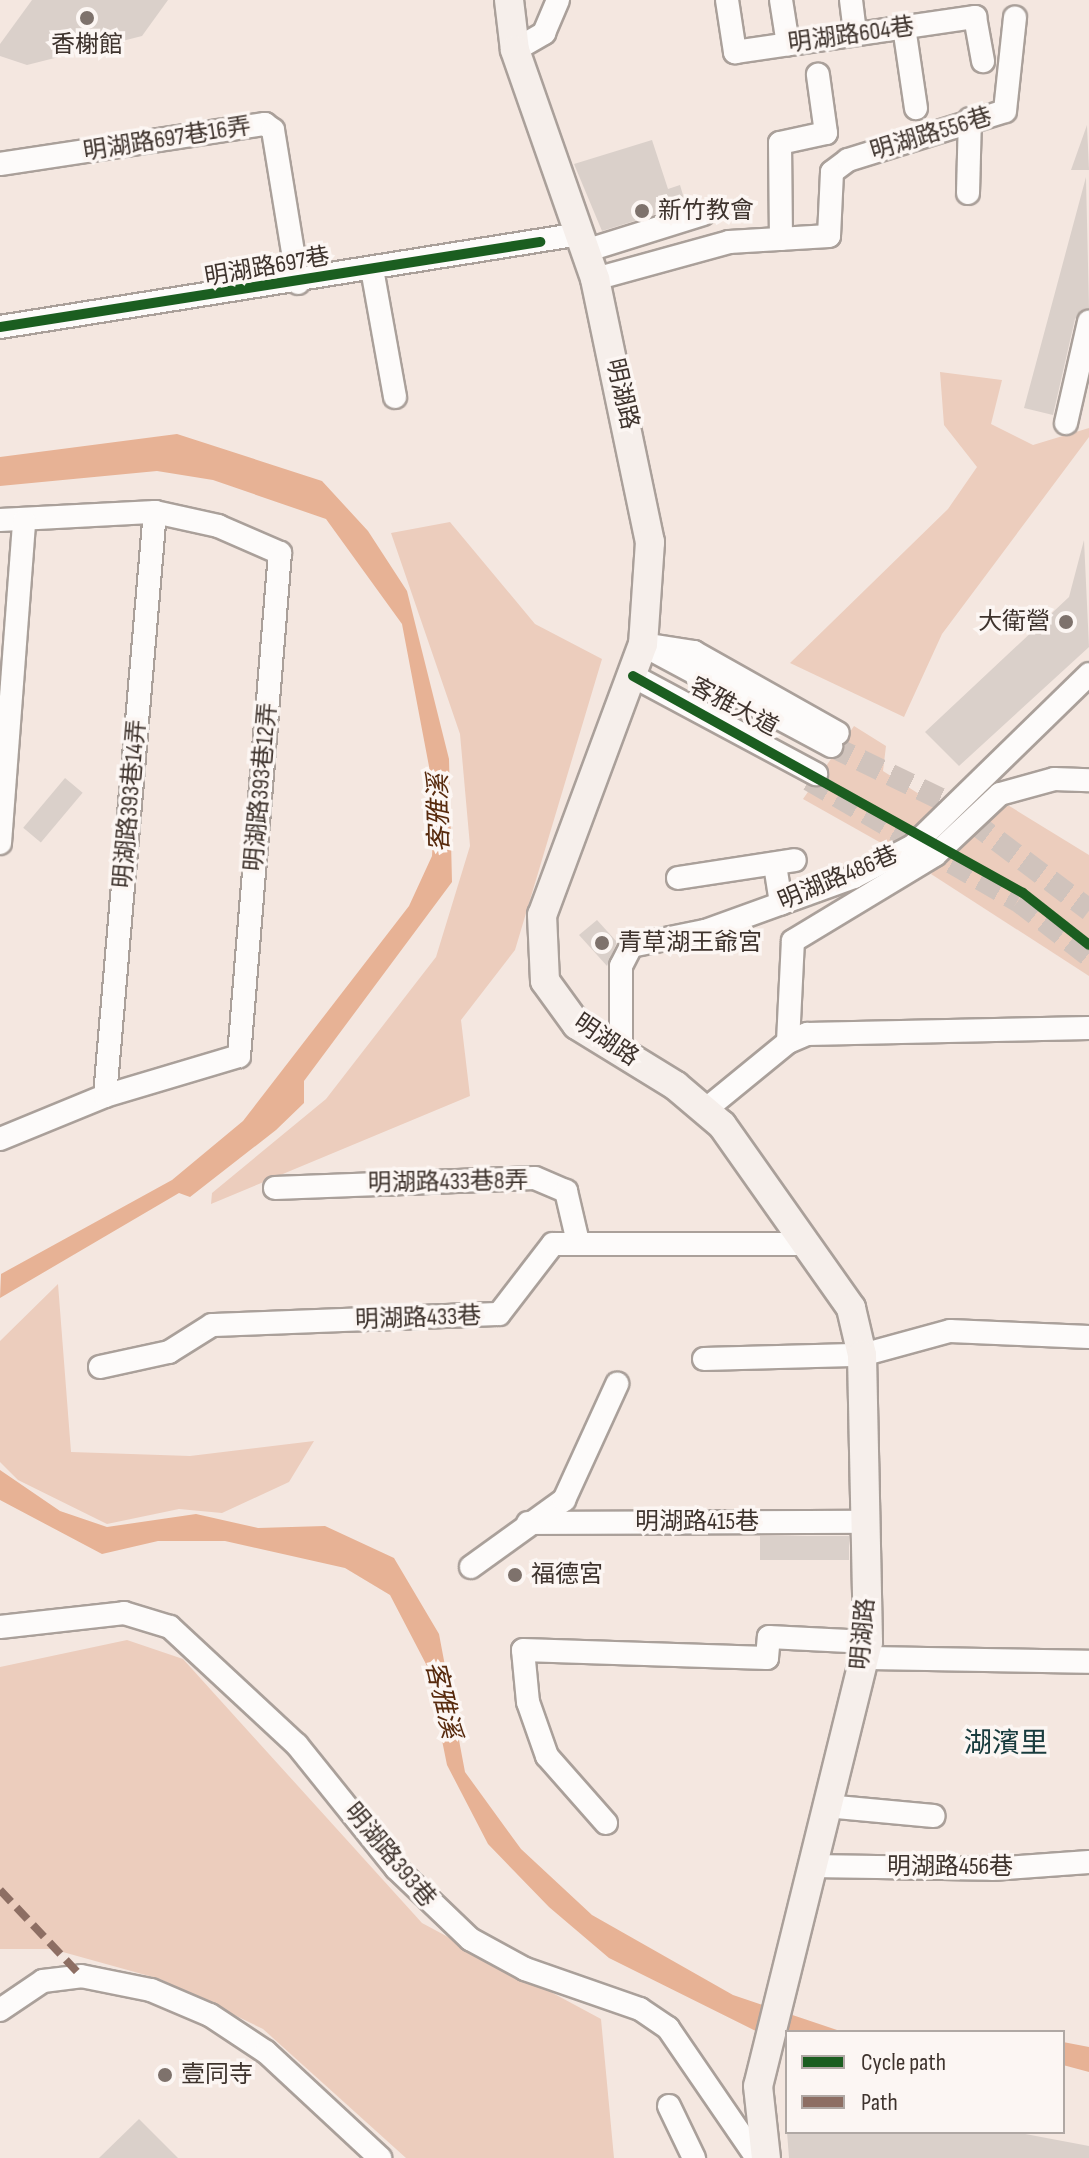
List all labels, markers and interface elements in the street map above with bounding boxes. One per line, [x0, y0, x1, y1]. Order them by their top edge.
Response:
marker: 香榭館 [78, 9, 96, 27]
street label: 明湖路604巷 [786, 12, 916, 58]
place label: 香榭館 [51, 31, 123, 59]
street label: 明湖路556巷 [867, 102, 995, 166]
street label: 明湖路697巷16弄 [81, 112, 253, 166]
place label: 新竹教會 [658, 197, 754, 225]
marker: 新竹教會 [633, 202, 651, 220]
street label: 明湖路697巷 [202, 242, 332, 292]
street label: 明湖路 [600, 356, 644, 432]
place label: 大衛營 [978, 608, 1050, 636]
marker: 大衛營 [1057, 613, 1075, 631]
street label: 客雅大道 [685, 672, 783, 742]
street label: 明湖路393巷12弄 [239, 701, 283, 873]
street label: 明湖路393巷14弄 [108, 718, 152, 890]
water label: 客雅溪 [424, 774, 456, 852]
street label: 明湖路486巷 [774, 840, 902, 916]
place label: 青草湖王爺宮 [618, 929, 762, 957]
marker: 青草湖王爺宮 [593, 934, 611, 952]
street label: 明湖路 [568, 1008, 644, 1072]
street label: 明湖路433巷8弄 [367, 1166, 529, 1198]
street label: 明湖路433巷 [354, 1301, 482, 1335]
street label: 明湖路415巷 [635, 1508, 759, 1536]
place label: 福德宮 [531, 1561, 603, 1589]
marker: 福德宮 [506, 1566, 524, 1584]
street label: 明湖路 [846, 1597, 880, 1671]
water label: 客雅溪 [418, 1658, 466, 1742]
district label: 湖濱里 [964, 1727, 1048, 1761]
street label: 明湖路393巷 [338, 1797, 442, 1913]
street label: 明湖路456巷 [887, 1853, 1013, 1881]
legend [785, 2030, 1065, 2134]
text: Cycle path [861, 2048, 946, 2077]
place label: 壹同寺 [181, 2061, 253, 2089]
marker: 壹同寺 [156, 2066, 174, 2084]
text: Path [861, 2088, 898, 2117]

